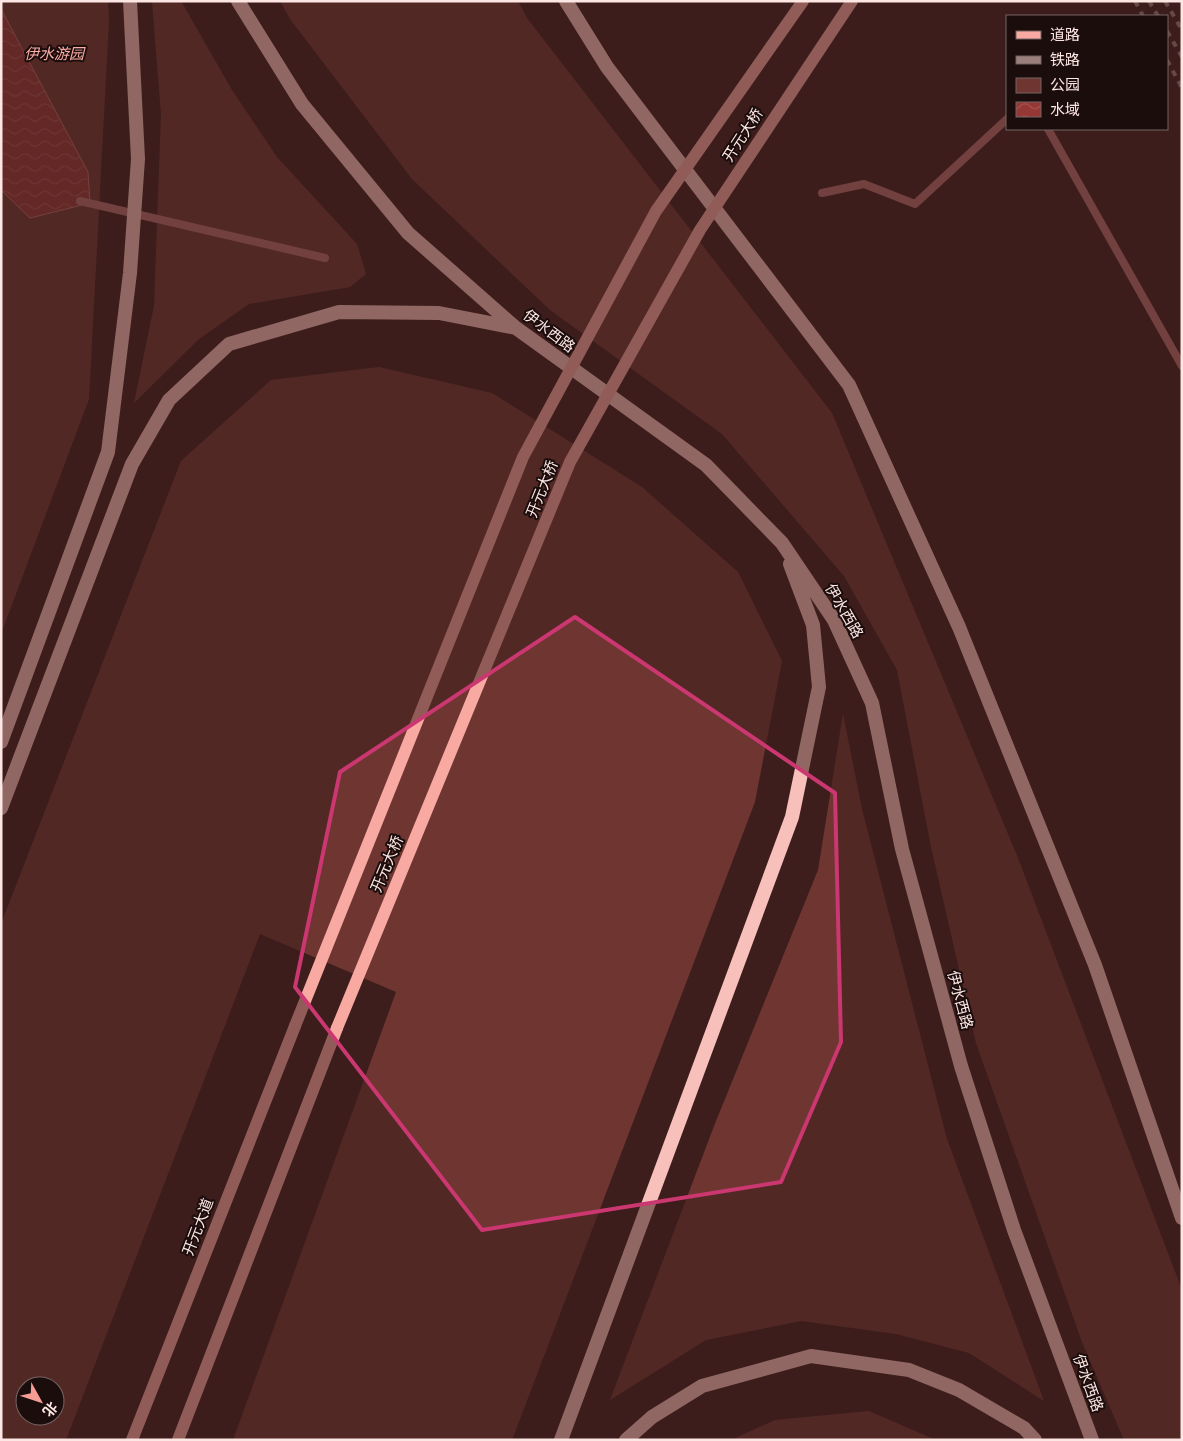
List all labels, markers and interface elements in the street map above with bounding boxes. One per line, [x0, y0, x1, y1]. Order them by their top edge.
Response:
legend [1006, 15, 1168, 130]
text: 道路 [1050, 25, 1080, 44]
park label: 伊水游园 [24, 44, 86, 63]
text: 铁路 [1050, 50, 1080, 69]
text: 公园 [1050, 75, 1080, 94]
text: 水域 [1050, 100, 1080, 119]
street label: 开元大桥 [718, 104, 767, 165]
street label: 伊水西路 [520, 305, 579, 356]
street label: 开元大桥 [521, 457, 562, 520]
street label: 伊水西路 [821, 580, 868, 641]
street label: 开元大桥 [366, 832, 407, 895]
street label: 伊水西路 [944, 968, 977, 1031]
street label: 开元大道 [178, 1195, 217, 1258]
street label: 伊水西路 [1069, 1351, 1108, 1414]
north arrow [15, 1376, 65, 1426]
text: 北 [39, 1398, 61, 1421]

